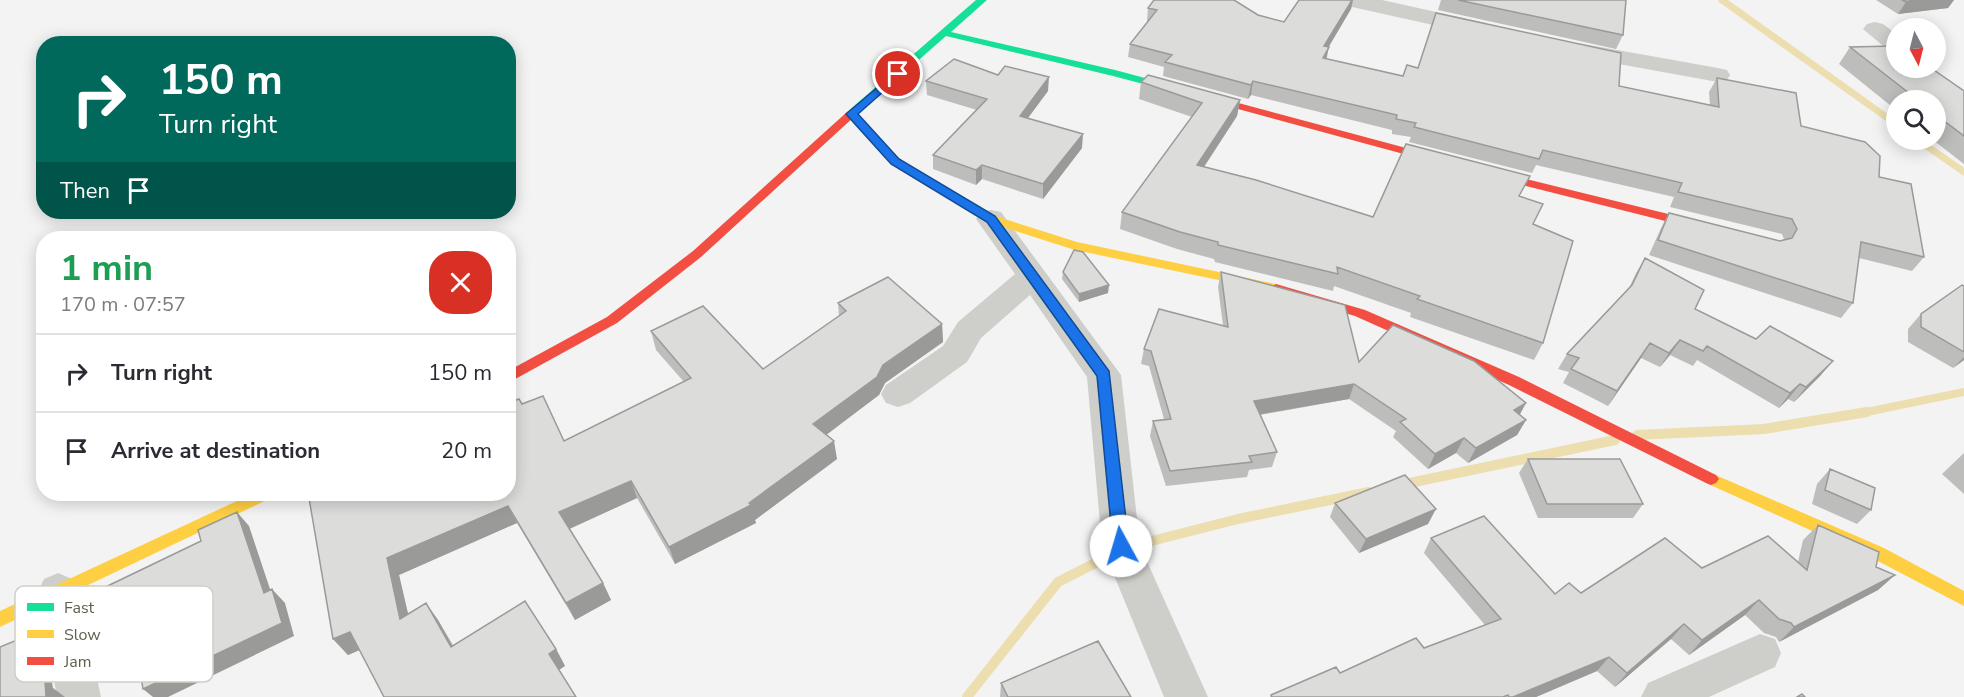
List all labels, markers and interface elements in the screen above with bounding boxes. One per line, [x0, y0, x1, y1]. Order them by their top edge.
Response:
north arrow [1886, 18, 1946, 78]
map controls [1886, 18, 1946, 150]
pin [872, 48, 923, 99]
text: 150 m [159, 52, 283, 109]
icon: arrive [881, 57, 914, 90]
icon: right [60, 60, 138, 138]
button: search [1886, 90, 1946, 150]
text: Turn right [159, 106, 277, 143]
icon: arrive [122, 174, 155, 207]
text: Then [60, 176, 110, 206]
text: 1 min [60, 244, 153, 293]
button: close [429, 251, 492, 314]
text: 170 m · 07:57 [60, 291, 186, 318]
icon: right [60, 357, 93, 390]
text: Turn right [111, 358, 212, 388]
text: 150 m [428, 358, 492, 388]
icon: arrive [60, 435, 93, 468]
text: Arrive at destination [111, 436, 320, 466]
text: 20 m [441, 436, 492, 466]
position arrow [1089, 514, 1153, 578]
legend [15, 586, 213, 682]
text: Fast [64, 597, 95, 619]
text: Slow [64, 624, 101, 646]
text: Jam [63, 651, 91, 673]

